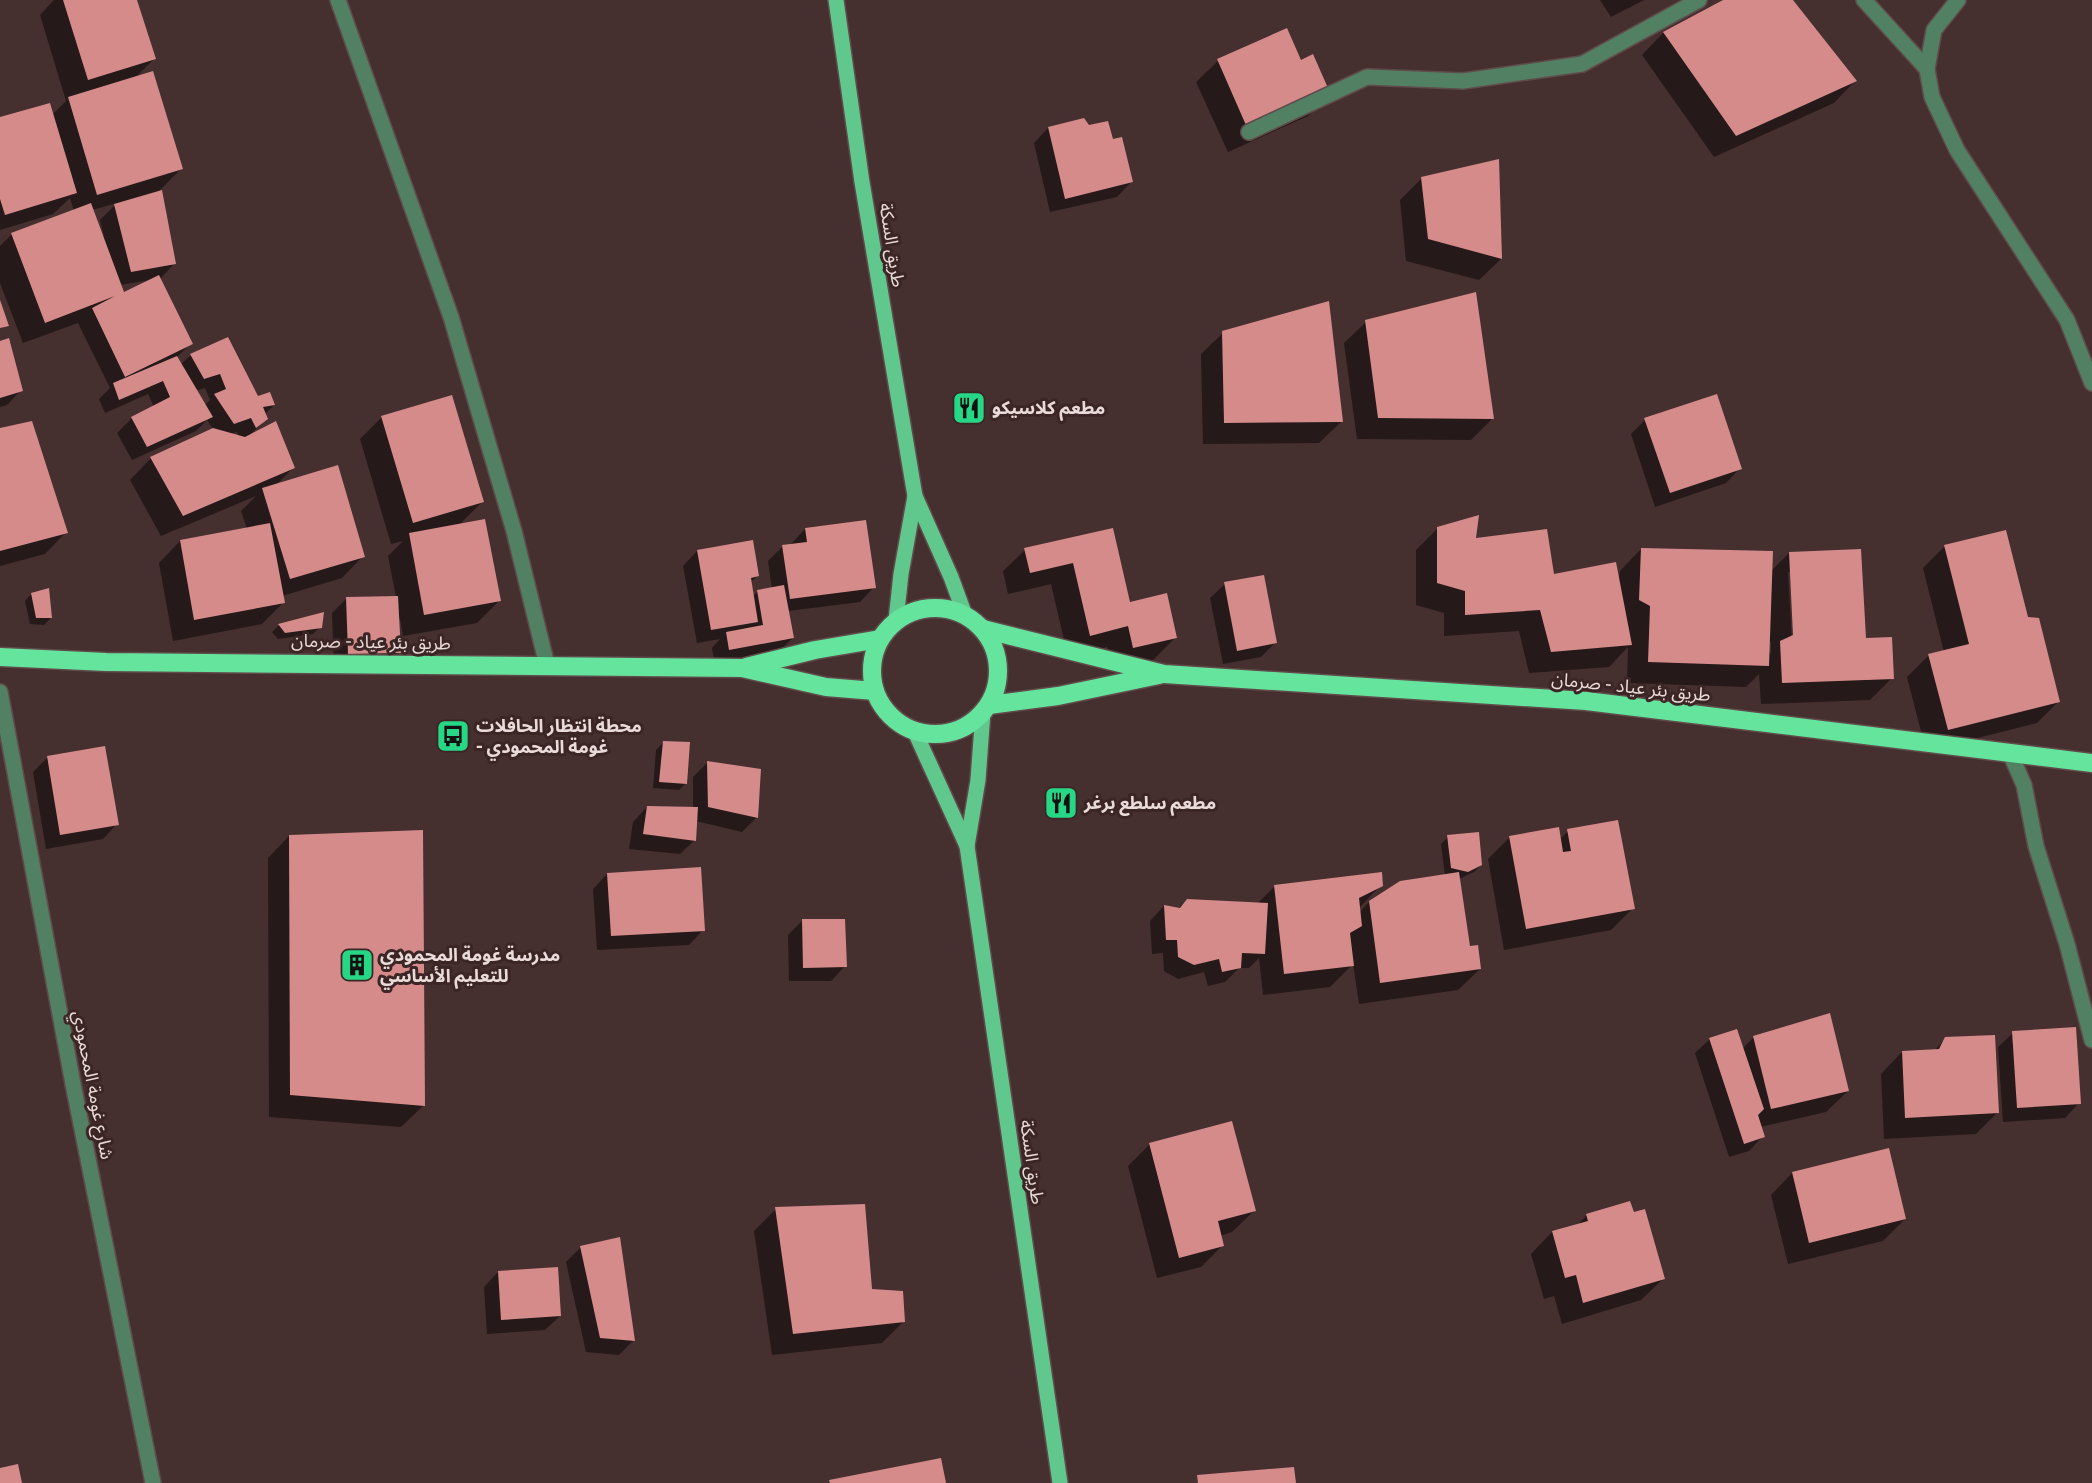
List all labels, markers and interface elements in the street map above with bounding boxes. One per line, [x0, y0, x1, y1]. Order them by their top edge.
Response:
street label: طريق السكة [874, 201, 910, 289]
restaurant icon: مطعم كلاسيكو [951, 390, 987, 426]
place label: مطعم كلاسيكو [992, 397, 1105, 421]
street label: طريق بئر عياد - صرمان [291, 630, 451, 654]
street label: طريق بئر عياد - صرمان [1550, 668, 1712, 706]
place label: محطة انتظار الحافلات - غومة المحمودي [476, 715, 642, 761]
bus stop icon: محطة انتظار الحافلات - غومة المحمودي [435, 718, 471, 754]
restaurant icon: مطعم سلطع برغر [1043, 785, 1079, 821]
place label: مطعم سلطع برغر [1083, 792, 1216, 816]
place label: مدرسة غومة المحمودي للتعليم الأساسي [380, 944, 560, 990]
building icon: مدرسة غومة المحمودي للتعليم الأساسي [339, 947, 375, 983]
street label: شارع غومة المحمودي [65, 1009, 118, 1162]
street label: طريق السكة [1015, 1118, 1049, 1206]

